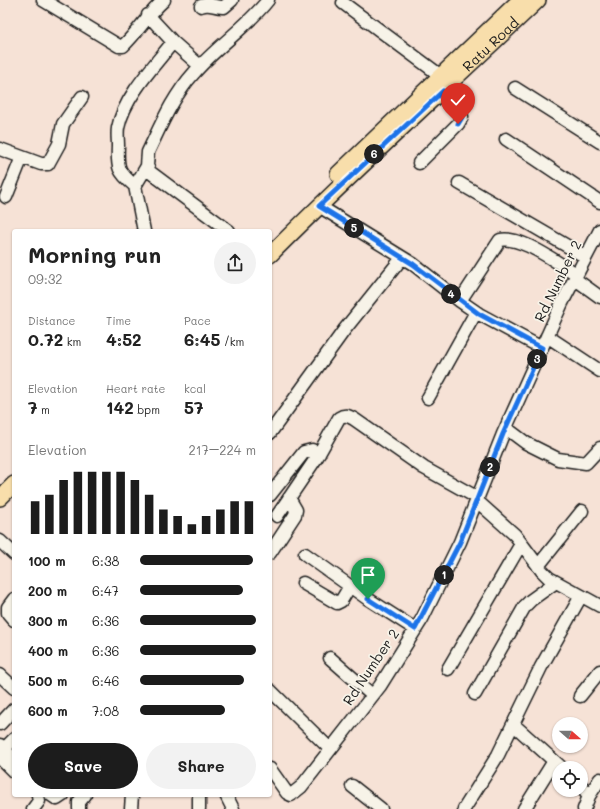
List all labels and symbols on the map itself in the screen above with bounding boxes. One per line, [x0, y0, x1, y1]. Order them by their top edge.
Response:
street label: Ratu Road [458, 13, 523, 75]
pin [441, 83, 475, 124]
pin: 6 [364, 144, 384, 164]
pin: 5 [344, 218, 364, 238]
street label: Rd Number 2 [530, 237, 585, 325]
pin: 4 [441, 284, 461, 304]
pin: 3 [527, 349, 547, 369]
pin: 2 [480, 457, 500, 477]
pin [351, 558, 385, 599]
pin: 1 [434, 565, 454, 585]
street label: Rd Number 2 [338, 625, 403, 709]
north arrow [552, 717, 588, 753]

